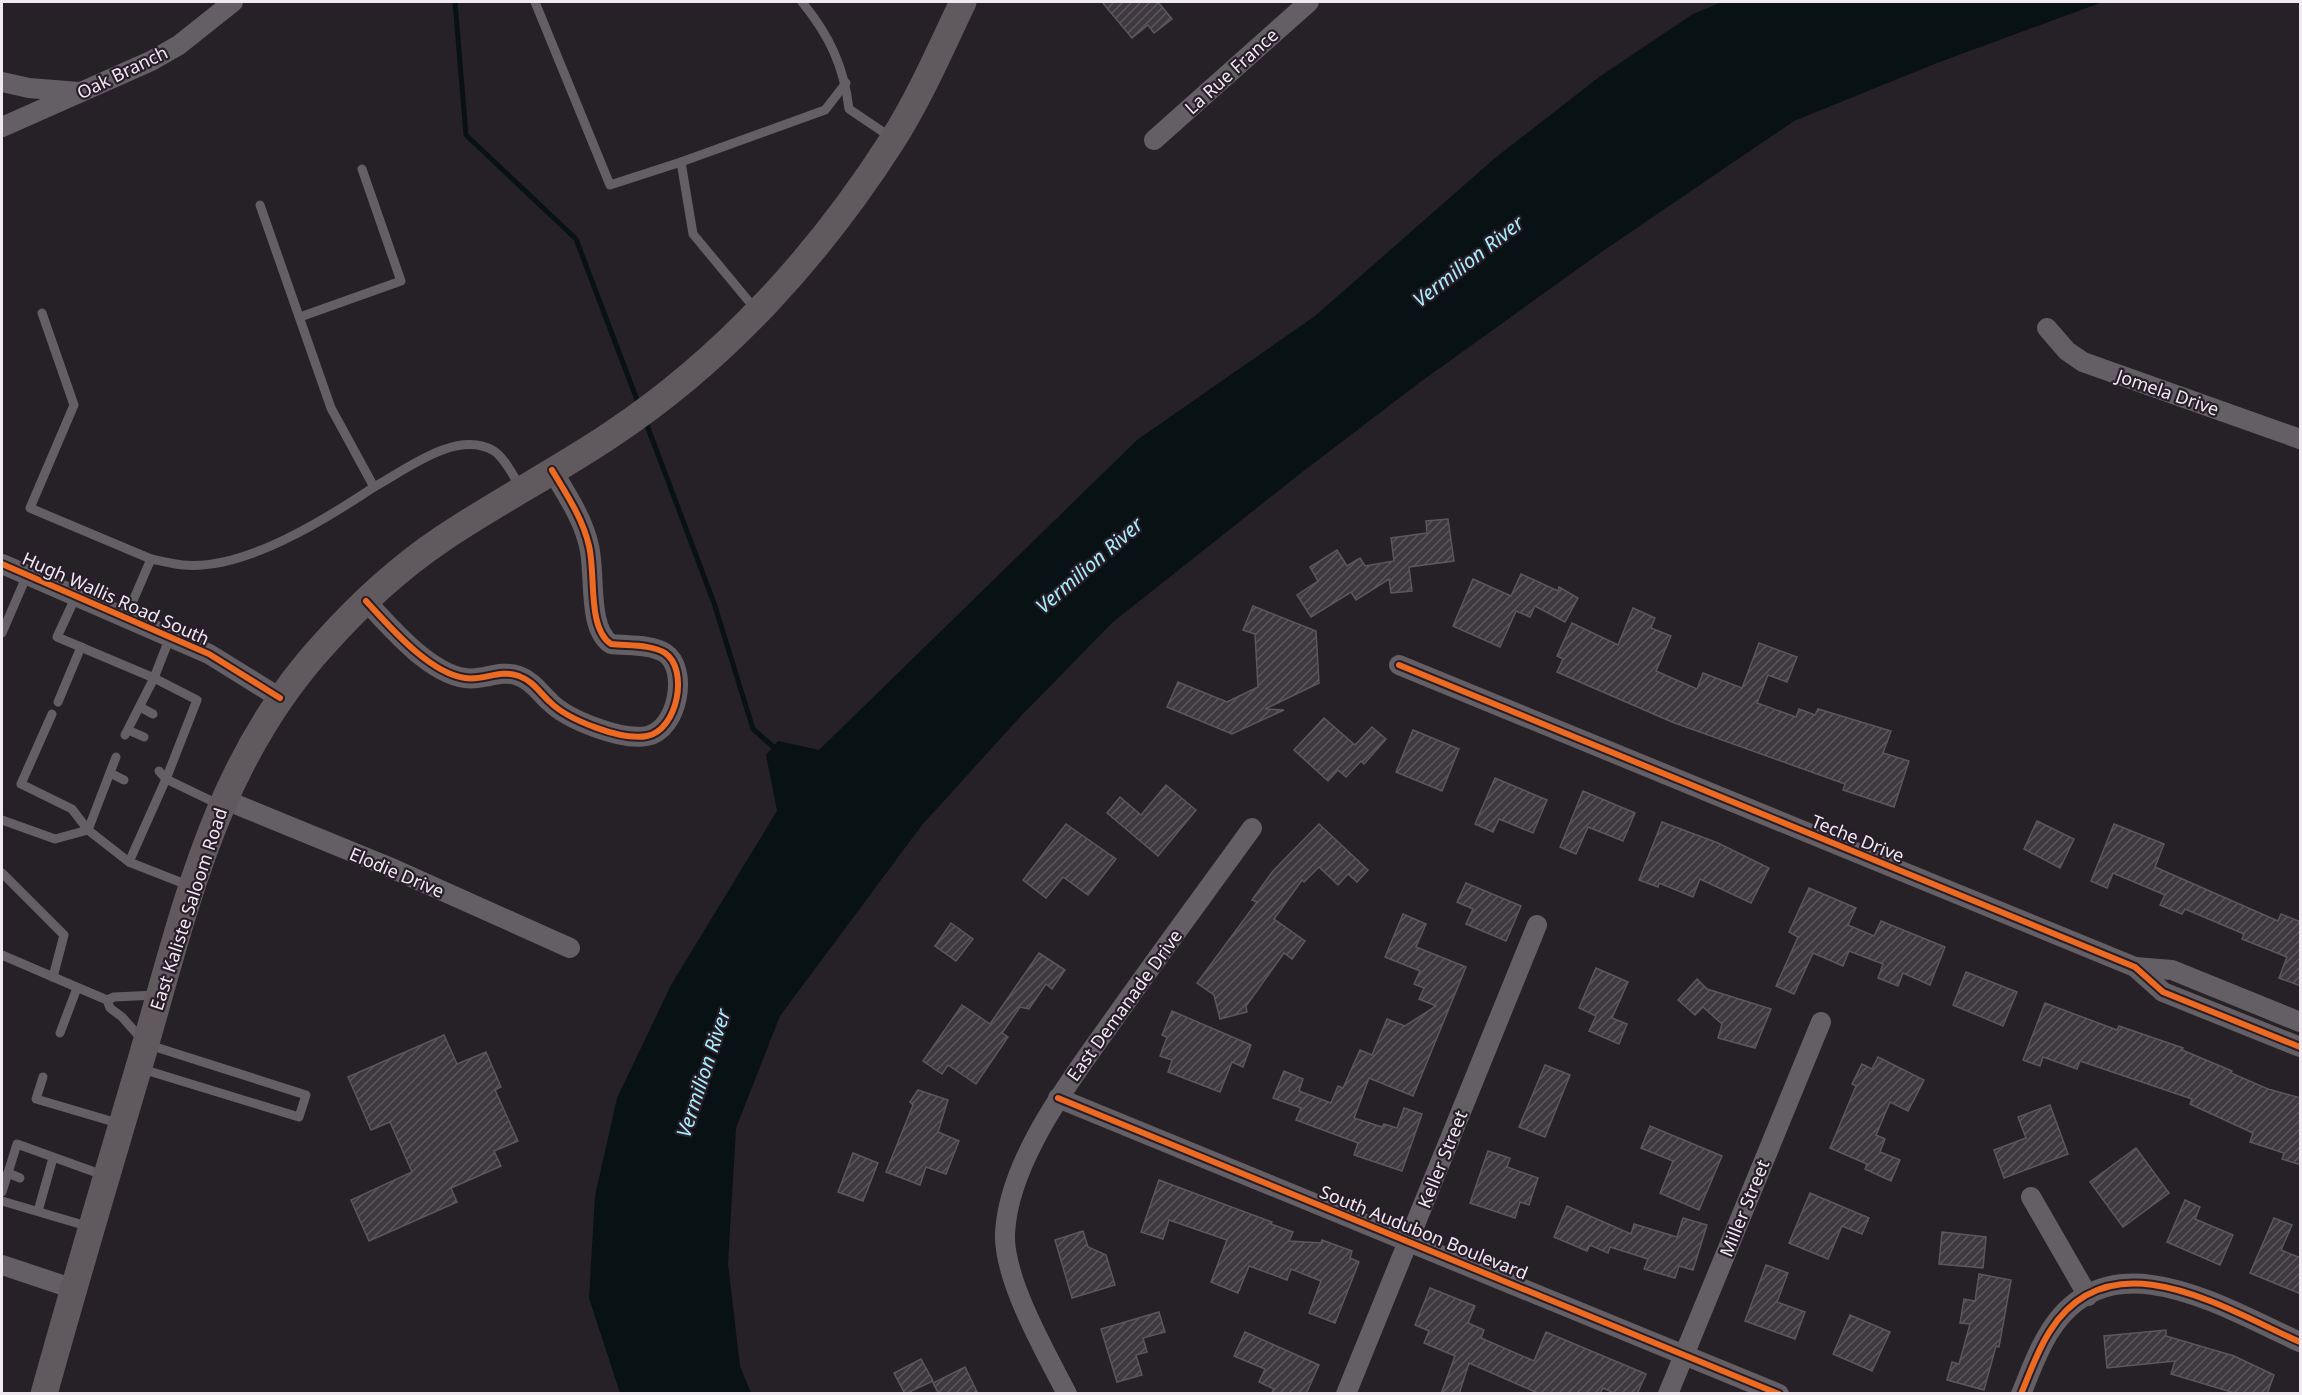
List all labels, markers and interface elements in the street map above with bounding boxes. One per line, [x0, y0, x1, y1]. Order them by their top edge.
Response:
street label: La Rue France [1179, 23, 1283, 119]
street label: Oak Branch [73, 40, 171, 104]
water label: Vermilion River [1407, 209, 1530, 313]
street label: Jomela Drive [2112, 363, 2222, 421]
water label: Vermilion River [1030, 510, 1149, 619]
street label: Hugh Wallis Road South [19, 546, 213, 650]
street label: East Kaliste Saloom Road [144, 805, 232, 1013]
street label: Teche Drive [1808, 809, 1908, 867]
street label: Elodie Drive [346, 841, 448, 903]
street label: East Demanade Drive [1061, 924, 1187, 1086]
water label: Vermilion River [670, 1004, 737, 1141]
street label: Keller Street [1412, 1106, 1473, 1211]
street label: Miller Street [1714, 1155, 1775, 1260]
street label: South Audubon Boulevard [1316, 1179, 1532, 1285]

